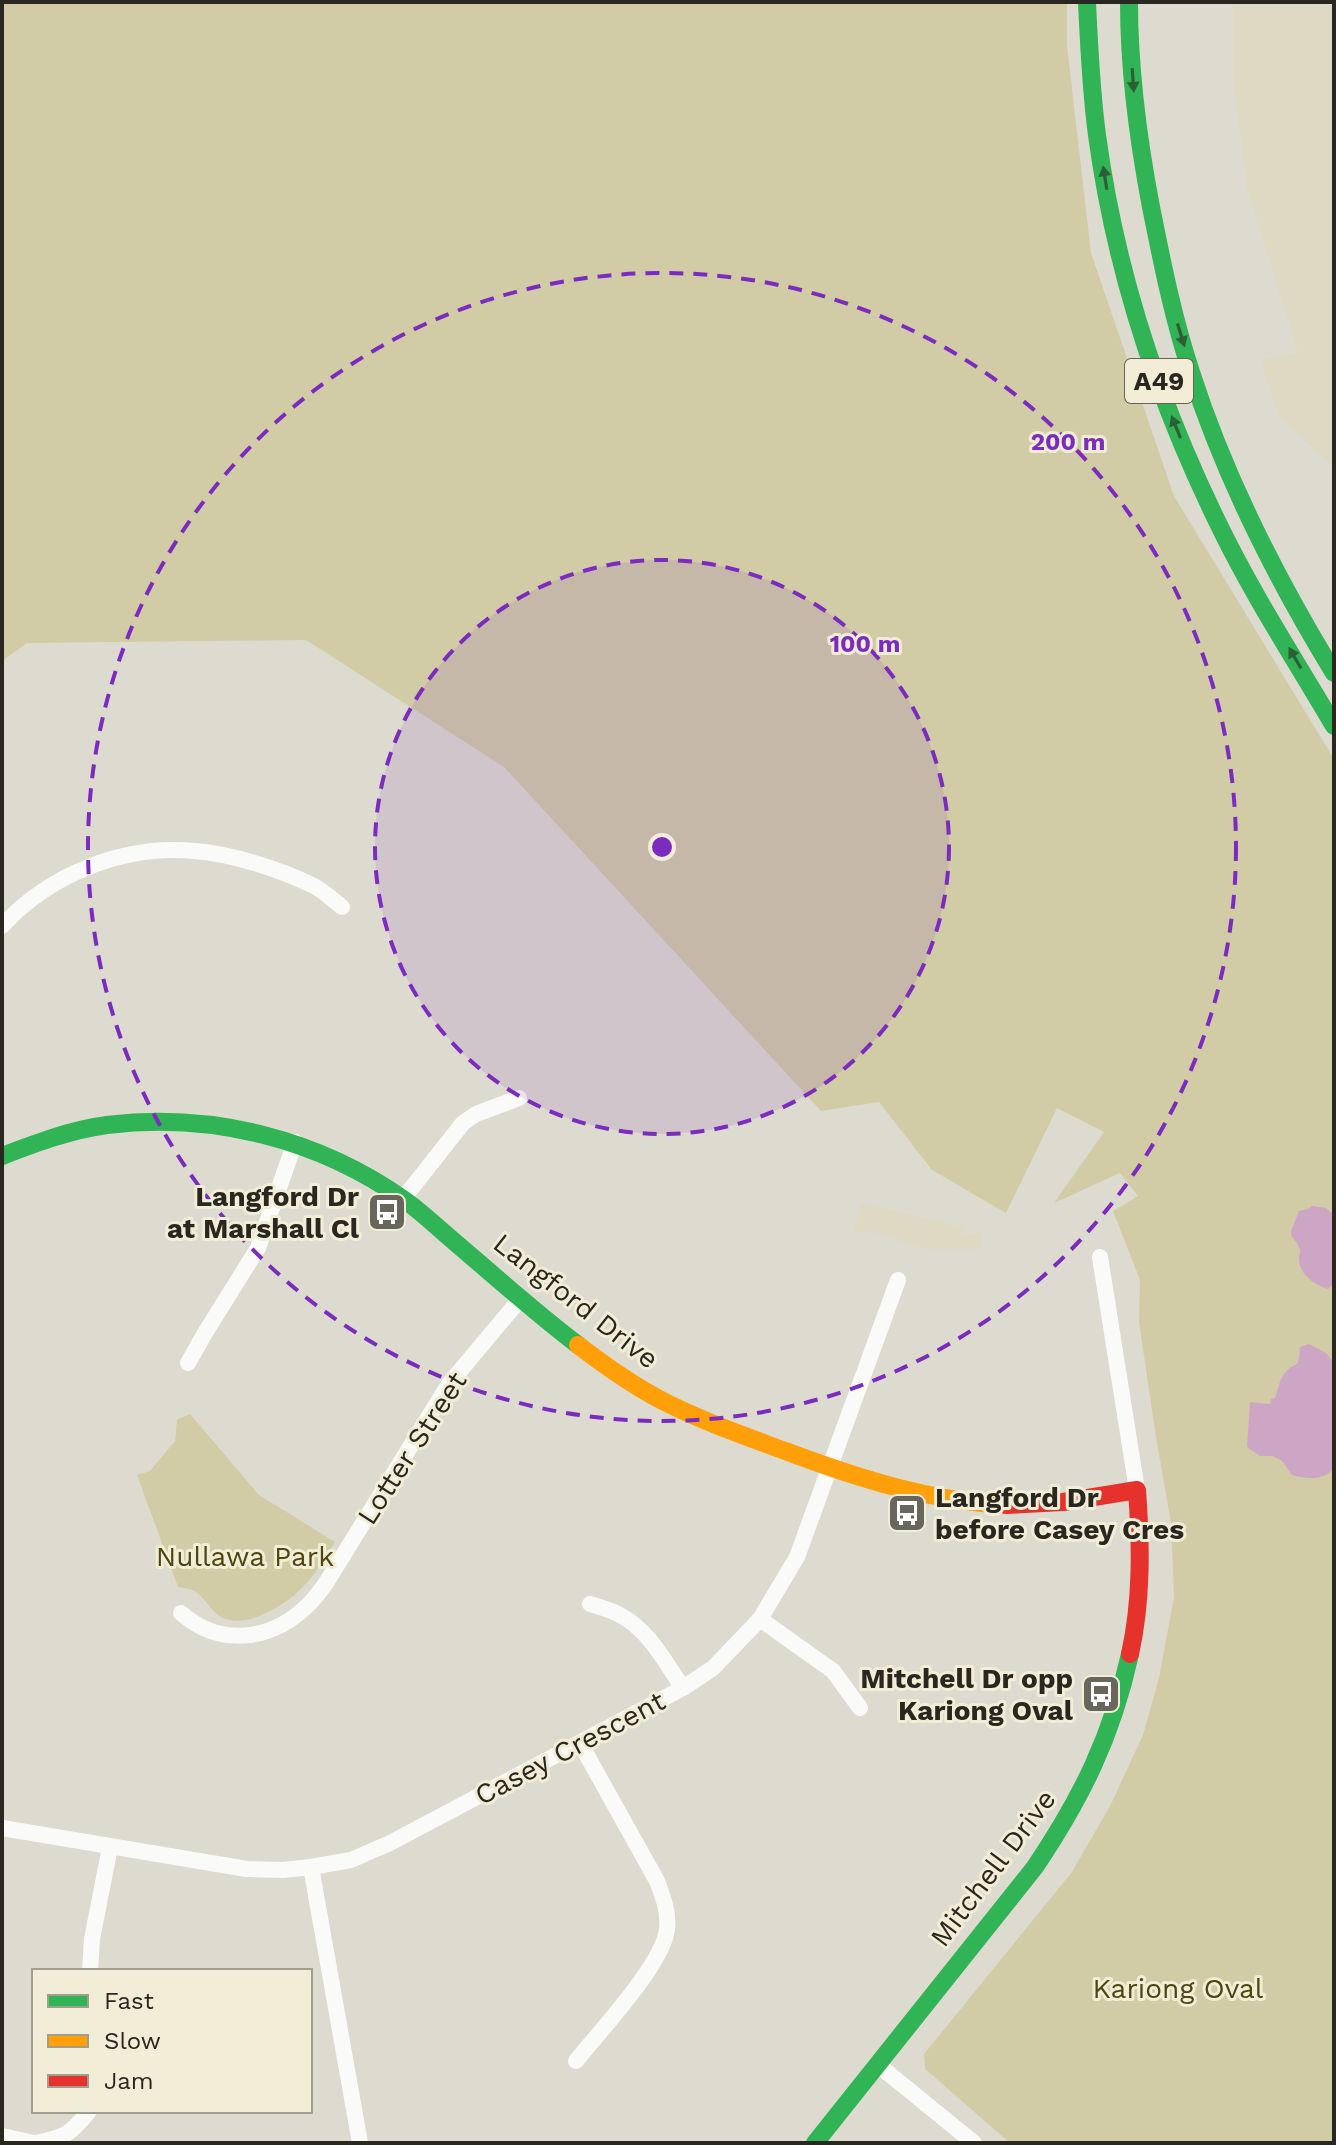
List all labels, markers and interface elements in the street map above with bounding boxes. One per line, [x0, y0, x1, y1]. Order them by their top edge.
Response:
one-way arrow [1127, 68, 1140, 93]
one-way arrow [1099, 165, 1111, 190]
one-way arrow [1175, 323, 1188, 347]
road number: A49 [1125, 359, 1193, 403]
one-way arrow [1169, 415, 1182, 439]
text: 200 m [1031, 428, 1105, 456]
text: 100 m [830, 630, 900, 658]
one-way arrow [1288, 647, 1302, 669]
centre of rings [648, 833, 676, 861]
place label: Langford Dr at Marshall Cl [167, 1180, 360, 1245]
bus stop icon: Langford Dr at Marshall Cl [366, 1191, 408, 1233]
street label: Langford Drive [487, 1226, 665, 1376]
street label: Lotter Street [350, 1365, 474, 1531]
place label: Langford Dr before Casey Cres [935, 1481, 1184, 1546]
bus stop icon: Langford Dr before Casey Cres [886, 1492, 928, 1534]
park label: Nullawa Park [156, 1540, 334, 1573]
place label: Mitchell Dr opp Kariong Oval [860, 1662, 1074, 1727]
bus stop icon: Mitchell Dr opp Kariong Oval [1080, 1673, 1122, 1715]
street label: Casey Crescent [469, 1684, 671, 1812]
street label: Mitchell Drive [923, 1783, 1063, 1953]
legend [32, 1969, 312, 2113]
park label: Kariong Oval [1093, 1972, 1264, 2005]
text: Fast [104, 1987, 154, 2015]
text: Slow [104, 2027, 161, 2055]
text: Jam [104, 2067, 154, 2095]

